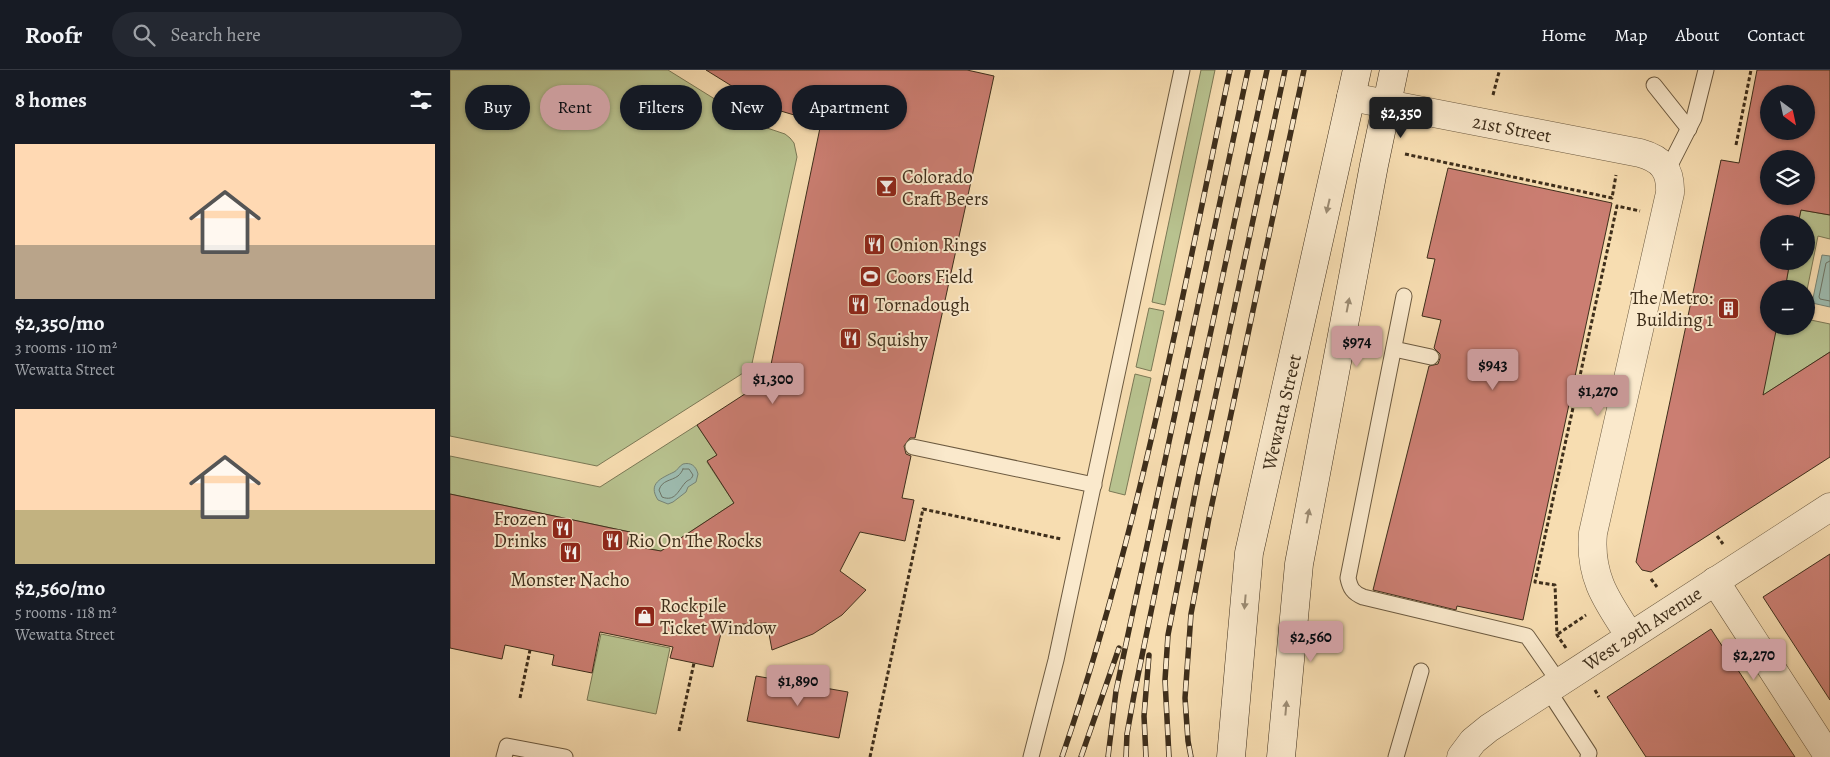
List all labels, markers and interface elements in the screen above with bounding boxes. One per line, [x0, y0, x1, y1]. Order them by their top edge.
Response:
search box [112, 12, 462, 57]
text: Roofr [25, 19, 82, 51]
icon: search [130, 21, 158, 49]
text: Search here [170, 22, 261, 48]
text: Home [1541, 23, 1586, 47]
text: Map [1614, 23, 1647, 47]
text: About [1675, 23, 1719, 47]
text: Contact [1747, 23, 1805, 47]
chip: Buy [465, 85, 530, 130]
chip: Rent [540, 85, 610, 130]
chip: Filters [620, 85, 702, 130]
chip: New [712, 85, 782, 130]
chip: Apartment [792, 85, 907, 130]
north arrow [1760, 85, 1815, 140]
map controls [1760, 85, 1815, 335]
text: 8 homes [15, 86, 87, 114]
icon: filters [407, 86, 435, 114]
pin: $2,350 [1360, 97, 1442, 139]
text: $2,350 [1380, 102, 1422, 124]
street label: 21st Street [1470, 109, 1554, 149]
button: layers [1760, 150, 1815, 205]
place label: Colorado Craft Beers [902, 164, 989, 212]
bar icon: Colorado Craft Beers [874, 175, 898, 199]
icon: home [180, 177, 270, 267]
one-way arrow [1324, 198, 1332, 213]
button: + [1760, 215, 1815, 270]
restaurant icon: Onion Rings [862, 232, 886, 256]
place label: Onion Rings [890, 232, 987, 258]
sports icon: Coors Field [858, 264, 882, 288]
place label: Coors Field [886, 264, 974, 290]
button: − [1760, 280, 1815, 335]
place label: The Metro: Building 1 [1630, 285, 1713, 333]
restaurant icon: Tornadough [847, 292, 871, 316]
place label: Tornadough [875, 292, 970, 318]
building icon: The Metro: Building 1 [1717, 296, 1741, 320]
one-way arrow [1344, 297, 1352, 313]
text: $2,350/mo [15, 309, 104, 337]
pin: $974 [1327, 326, 1387, 368]
restaurant icon: Squishy [839, 327, 863, 351]
place label: Squishy [867, 327, 929, 353]
text: $974 [1342, 331, 1372, 353]
text: 3 rooms · 110 m² [15, 337, 117, 359]
pin: $943 [1463, 348, 1523, 391]
street label: Wewatta Street [1256, 352, 1308, 474]
text: $943 [1478, 354, 1508, 376]
text: Wewatta Street [15, 359, 115, 381]
pin: $1,300 [732, 362, 814, 405]
text: $1,300 [753, 368, 793, 390]
pin: $1,270 [1557, 374, 1639, 417]
text: $1,270 [1578, 380, 1618, 402]
icon: home [180, 442, 270, 532]
place label: Frozen Drinks [493, 506, 547, 554]
one-way arrow [1304, 508, 1312, 524]
restaurant icon: Frozen Drinks [551, 517, 575, 541]
restaurant icon: Rio On The Rocks [600, 528, 624, 552]
place label: Rio On The Rocks [628, 528, 762, 554]
restaurant icon: Monster Nacho [558, 541, 582, 565]
place label: Monster Nacho [511, 567, 629, 593]
text: $2,560/mo [15, 574, 105, 602]
street label: West 29th Avenue [1577, 581, 1707, 678]
place label: Rockpile Ticket Window [660, 593, 777, 641]
one-way arrow [1241, 594, 1249, 610]
text: 5 rooms · 118 m² [15, 602, 117, 624]
shop icon: Rockpile Ticket Window [632, 604, 656, 628]
pin: $2,560 [1270, 620, 1352, 663]
text: Wewatta Street [15, 624, 115, 646]
text: $2,560 [1290, 626, 1332, 648]
pin: $2,270 [1713, 638, 1795, 681]
text: $2,270 [1733, 644, 1775, 666]
pin: $1,890 [757, 664, 839, 707]
text: $1,890 [778, 670, 818, 692]
one-way arrow [1282, 700, 1290, 716]

